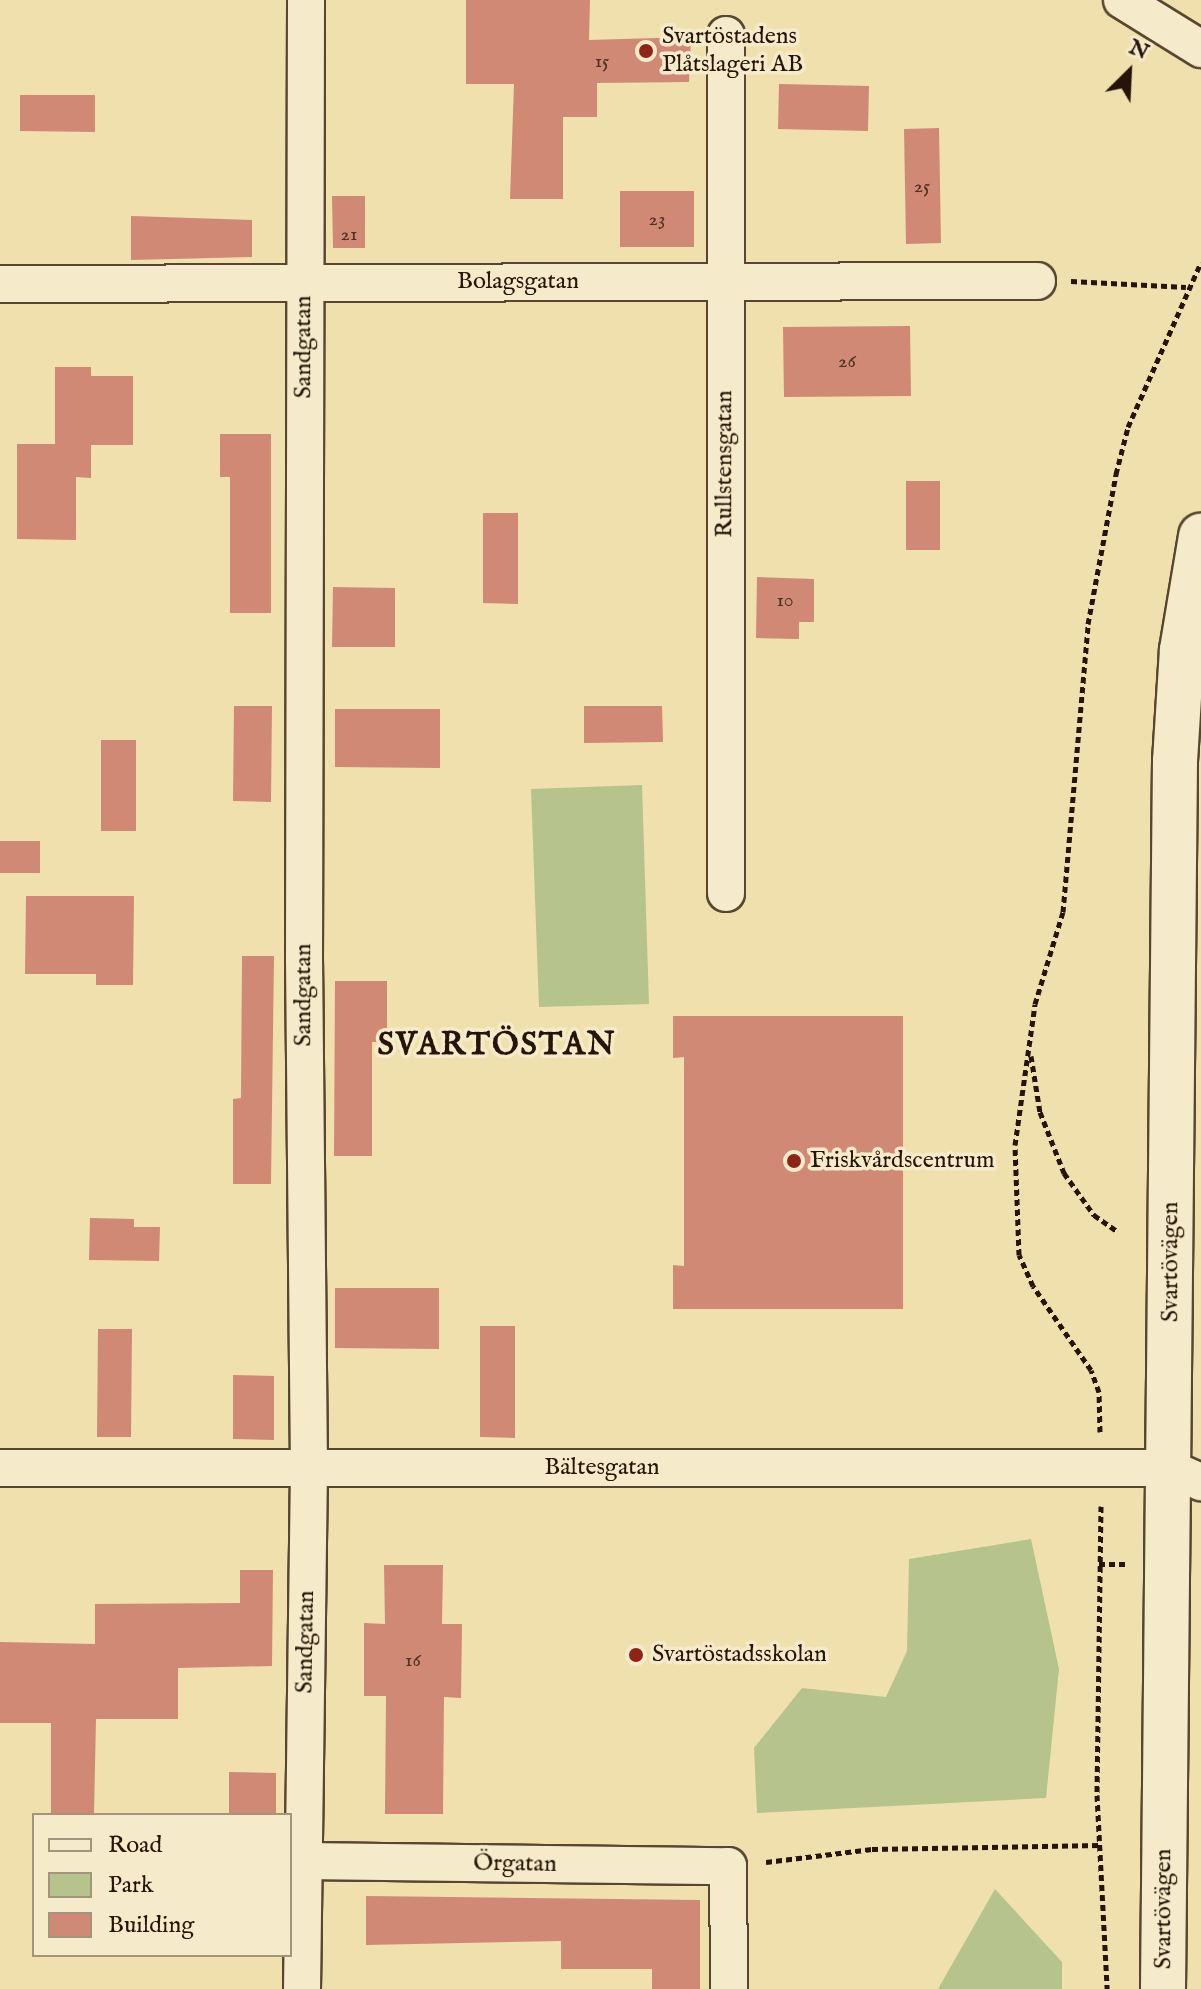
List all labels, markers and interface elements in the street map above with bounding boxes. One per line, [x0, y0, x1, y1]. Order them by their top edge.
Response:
place label: Svartöstadens Plåtslageri AB [662, 23, 803, 79]
north arrow [1089, 32, 1169, 112]
text: N [1124, 33, 1153, 67]
marker: Svartöstadens Plåtslageri AB [637, 42, 655, 60]
house number: 15 [595, 49, 609, 73]
house number: 25 [914, 174, 930, 198]
house number: 23 [649, 207, 665, 231]
house number: 21 [341, 222, 357, 246]
street label: Bolagsgatan [457, 268, 579, 296]
street label: Sandgatan [290, 295, 318, 399]
house number: 26 [838, 349, 856, 373]
street label: Rullstensgatan [711, 390, 739, 538]
house number: 10 [776, 588, 794, 612]
street label: Sandgatan [290, 943, 318, 1047]
district label: SVARTÖSTAN [377, 1027, 617, 1065]
place label: Friskvårdscentrum [810, 1147, 994, 1175]
marker: Friskvårdscentrum [785, 1152, 803, 1170]
street label: Svartövägen [1157, 1202, 1185, 1322]
street label: Bältesgatan [544, 1454, 660, 1482]
street label: Sandgatan [291, 1590, 321, 1694]
place label: Svartöstadsskolan [652, 1641, 827, 1669]
marker: Svartöstadsskolan [627, 1646, 645, 1664]
house number: 16 [405, 1648, 421, 1672]
legend [32, 1813, 292, 1957]
text: Road [108, 1830, 162, 1861]
street label: Örgatan [473, 1849, 557, 1879]
street label: Svartövägen [1150, 1849, 1178, 1969]
text: Park [108, 1870, 154, 1901]
text: Building [108, 1910, 194, 1941]

